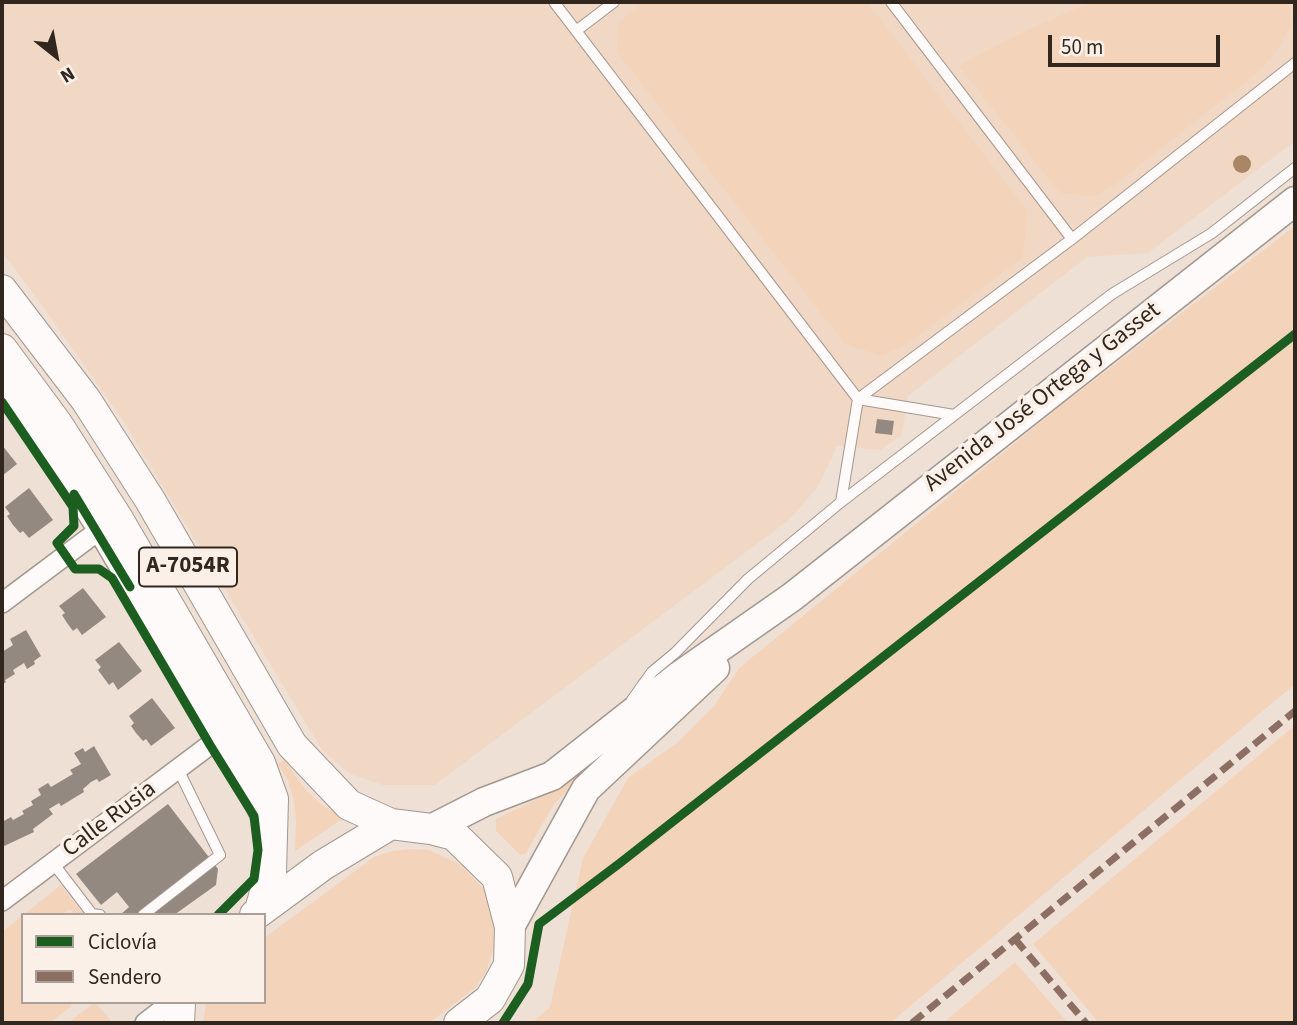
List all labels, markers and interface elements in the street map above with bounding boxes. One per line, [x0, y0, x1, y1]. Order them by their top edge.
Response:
north arrow [21, 21, 91, 91]
scale bar [1052, 21, 1224, 65]
text: 50 m [1061, 32, 1103, 62]
text: N [55, 60, 79, 89]
street label: Avenida José Ortega y Gasset [919, 297, 1167, 499]
road number: A-7054R [139, 548, 237, 586]
street label: Calle Rusia [58, 776, 162, 864]
legend [21, 913, 266, 1004]
text: Ciclovía [88, 927, 157, 957]
text: Sendero [88, 962, 162, 992]

